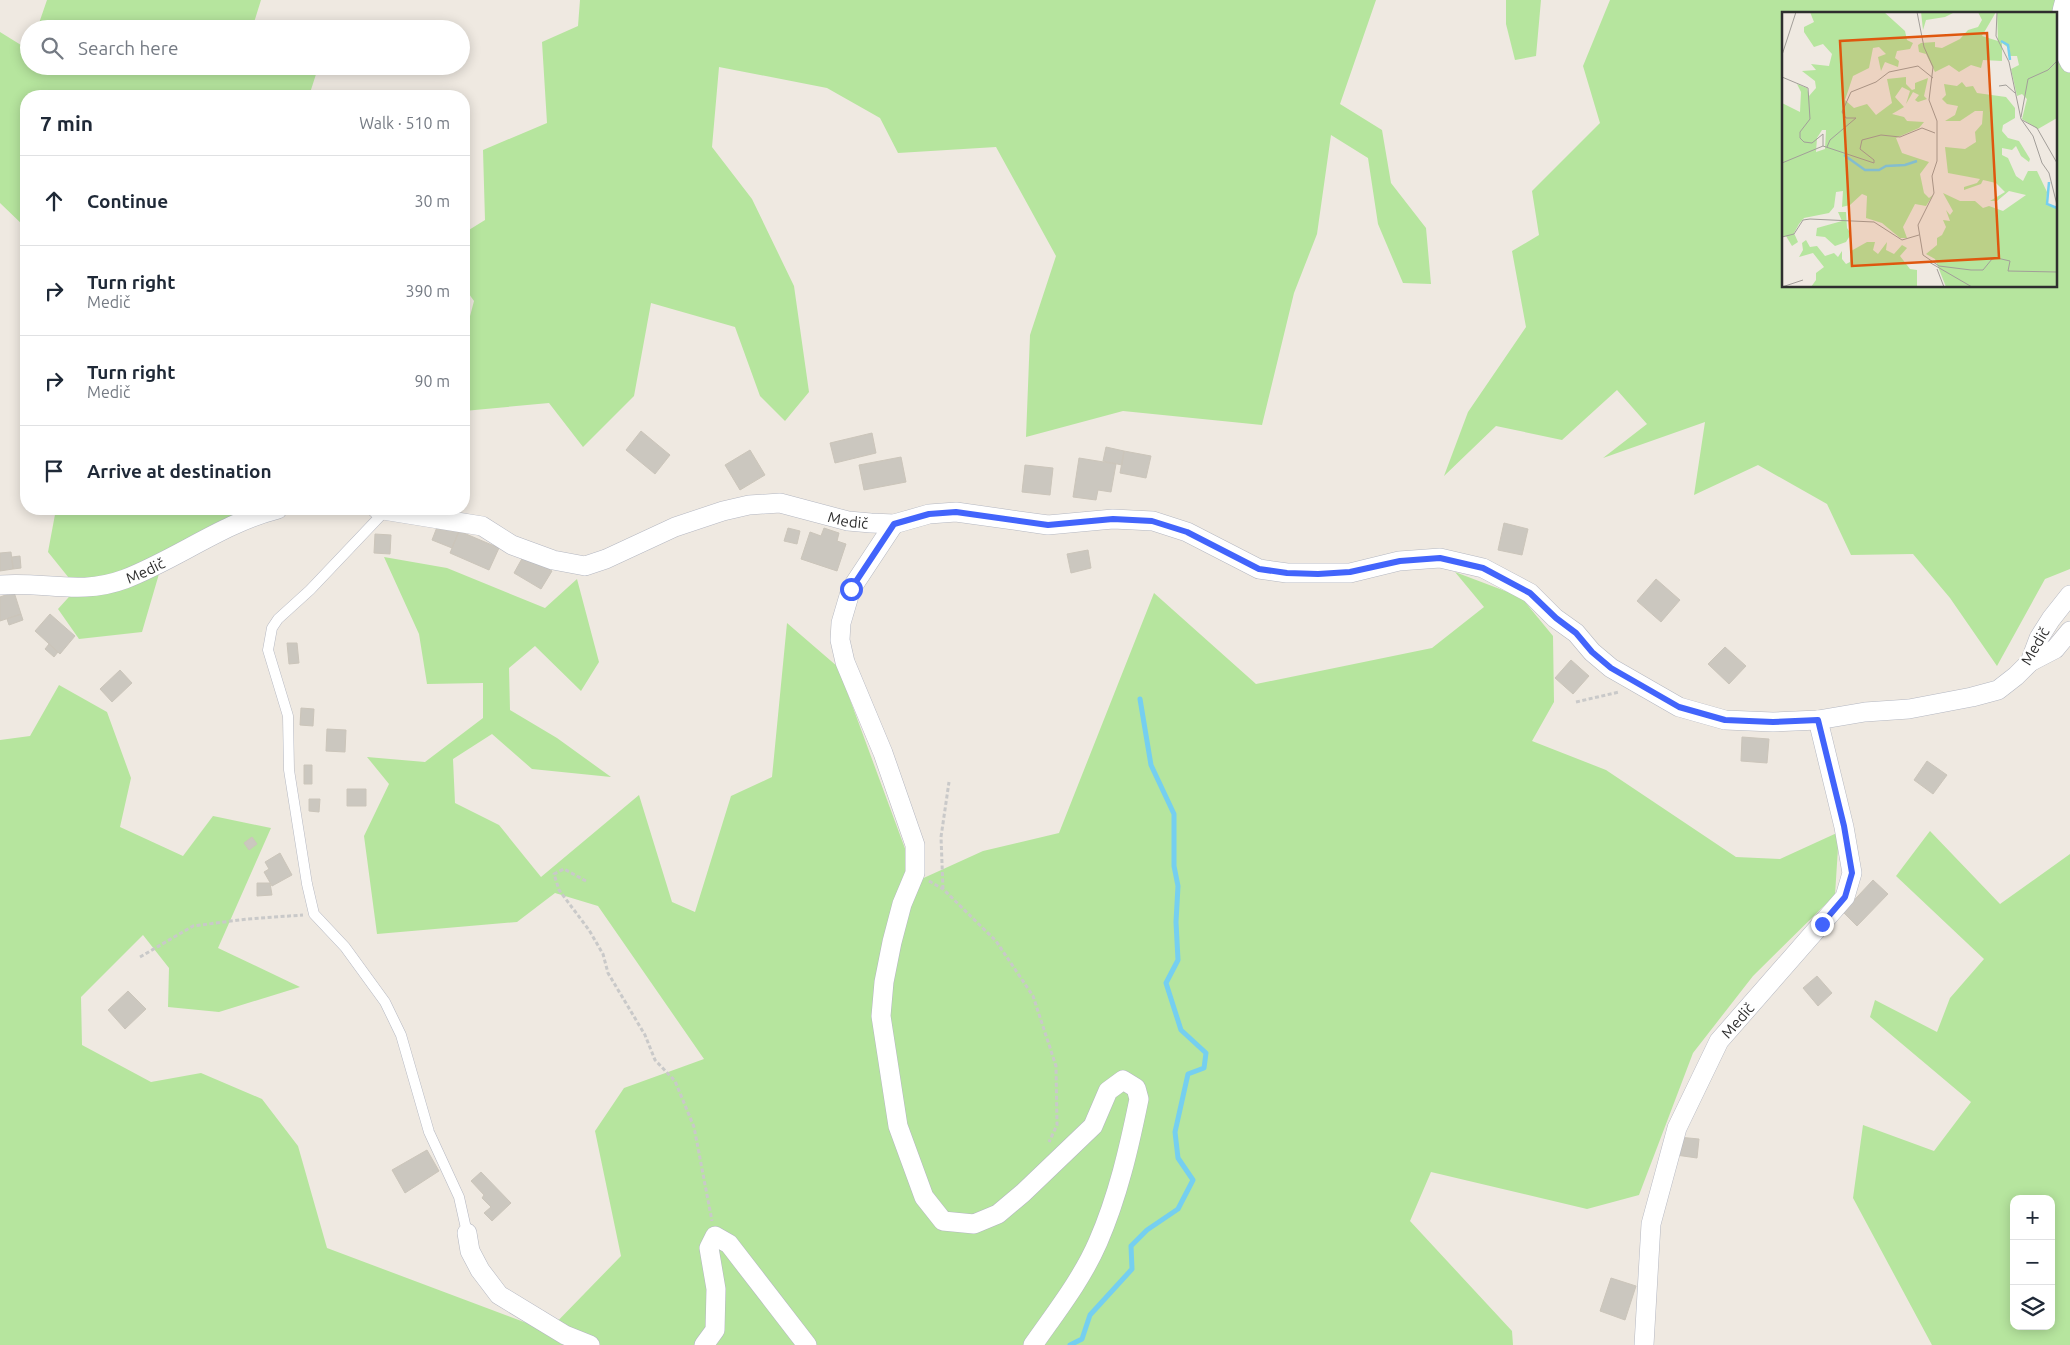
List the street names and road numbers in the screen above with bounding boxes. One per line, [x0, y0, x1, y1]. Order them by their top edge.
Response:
street label: Medič [826, 508, 869, 531]
street label: Medič [123, 554, 167, 586]
street label: Medič [2017, 624, 2053, 668]
street label: Medič [1717, 999, 1757, 1041]

